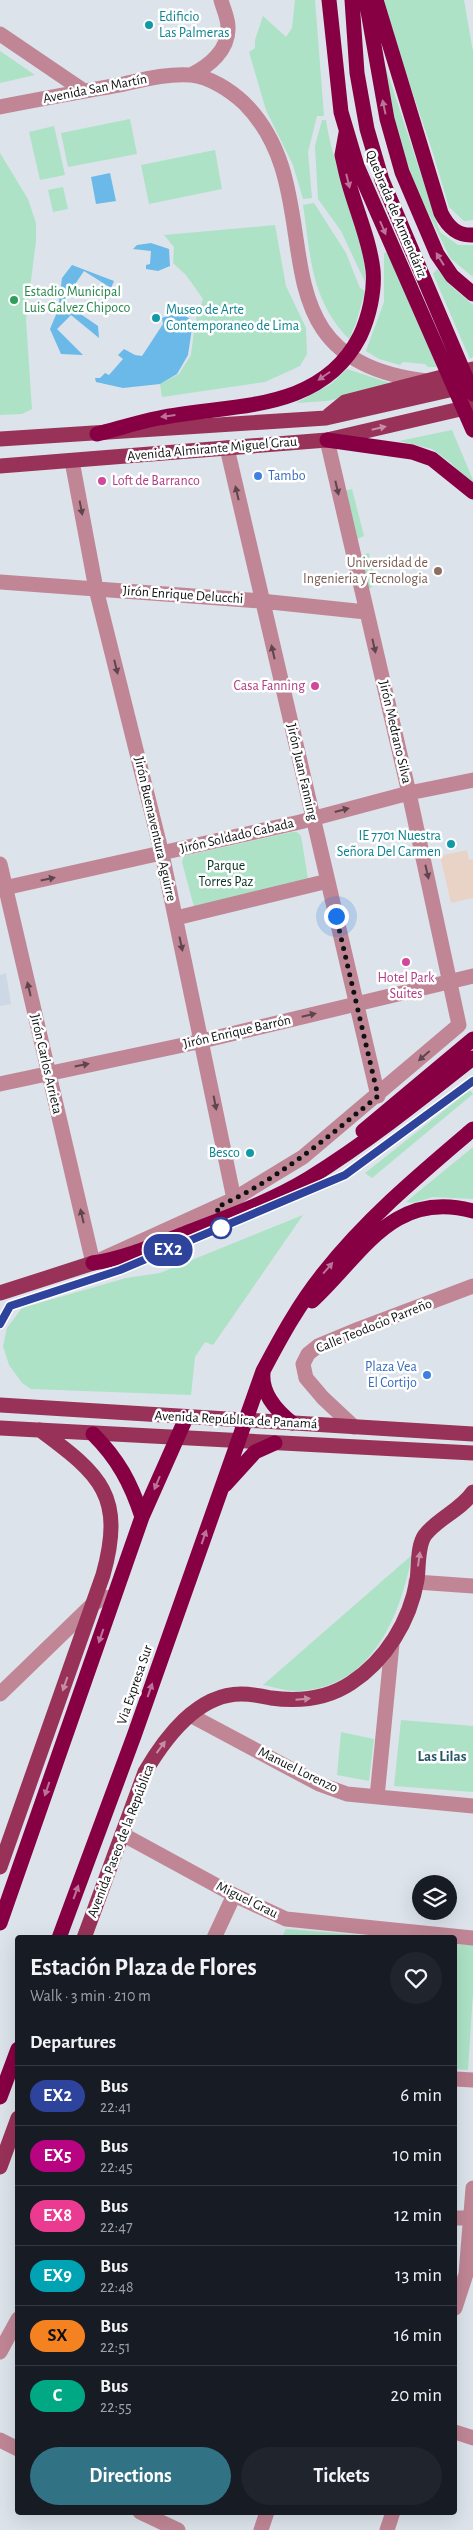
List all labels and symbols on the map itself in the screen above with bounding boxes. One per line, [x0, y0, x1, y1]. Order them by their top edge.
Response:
place label: Edificio Las Palmeras [159, 10, 229, 40]
marker: Edificio Las Palmeras [143, 19, 155, 31]
street label: Avenida San Martín [42, 72, 148, 106]
one-way arrow [380, 98, 388, 114]
street label: Quebrada de Armendáriz [363, 148, 429, 280]
one-way arrow [344, 174, 352, 189]
one-way arrow [380, 220, 388, 235]
one-way arrow [436, 252, 445, 265]
place label: Estadio Municipal Luis Galvez Chipoco [24, 285, 131, 315]
marker: Estadio Municipal Luis Galvez Chipoco [8, 294, 20, 306]
place label: Museo de Arte Contemporaneo de Lima [166, 303, 300, 333]
marker: Museo de Arte Contemporaneo de Lima [150, 312, 162, 324]
one-way arrow [317, 371, 331, 381]
one-way arrow [160, 412, 176, 420]
one-way arrow [371, 424, 386, 432]
street label: Avenida Almirante Miguel Grau [126, 435, 298, 463]
place label: Tambo [268, 469, 306, 483]
marker: Tambo [252, 470, 264, 482]
place label: Loft de Barranco [112, 474, 200, 488]
marker: Loft de Barranco [96, 475, 108, 487]
one-way arrow [333, 480, 341, 495]
one-way arrow [233, 486, 241, 501]
one-way arrow [77, 501, 85, 516]
place label: Universidad de Ingenieria y Tecnologia [303, 556, 429, 586]
marker: Universidad de Ingenieria y Tecnologia [432, 565, 444, 577]
street label: Jirón Enrique Delucchi [122, 584, 244, 606]
one-way arrow [370, 638, 378, 653]
one-way arrow [269, 644, 277, 659]
one-way arrow [112, 660, 120, 675]
place label: Casa Fanning [234, 679, 305, 693]
street label: Jirón Medrano Silva [376, 679, 414, 786]
marker: Casa Fanning [309, 680, 321, 692]
street label: Jirón Juan Fanning [284, 722, 320, 822]
street label: Jirón Buenaventura Aguirre [132, 755, 178, 903]
one-way arrow [335, 806, 350, 814]
street label: Jirón Soldado Cabada [179, 816, 296, 856]
place label: IE 7701 Nuestra Señora Del Carmen [337, 829, 442, 859]
marker: IE 7701 Nuestra Señora Del Carmen [445, 838, 457, 850]
park label: Parque Torres Paz [199, 859, 254, 889]
one-way arrow [423, 865, 431, 880]
one-way arrow [40, 874, 56, 882]
your location [324, 904, 349, 929]
one-way arrow [178, 937, 186, 953]
marker: Hotel Park Suites [400, 956, 412, 968]
place label: Hotel Park Suites [378, 971, 435, 1001]
one-way arrow [25, 982, 33, 997]
one-way arrow [301, 1011, 316, 1019]
street label: Jirón Carlos Arrieta [28, 1013, 64, 1116]
street label: Jirón Enrique Barrón [182, 1013, 292, 1051]
one-way arrow [418, 1050, 430, 1062]
one-way arrow [74, 1061, 89, 1069]
one-way arrow [211, 1096, 219, 1112]
place label: Besco [209, 1146, 240, 1160]
marker: Besco [244, 1147, 256, 1159]
one-way arrow [78, 1208, 86, 1223]
unlabelled marker [210, 1217, 232, 1239]
line badge: EX2 [139, 1234, 197, 1266]
one-way arrow [322, 1262, 333, 1275]
street label: Calle Teodocio Parreño [314, 1296, 434, 1356]
place label: Plaza Vea El Cortijo [365, 1360, 418, 1390]
marker: Plaza Vea El Cortijo [421, 1369, 433, 1381]
street label: Avenida República de Panamá [154, 1409, 318, 1431]
one-way arrow [152, 1476, 160, 1490]
one-way arrow [201, 1529, 208, 1544]
one-way arrow [416, 1551, 424, 1567]
one-way arrow [97, 1628, 104, 1643]
street label: Via Expresa Sur [115, 1643, 155, 1726]
one-way arrow [60, 1676, 68, 1691]
one-way arrow [146, 1682, 154, 1697]
one-way arrow [296, 1695, 312, 1703]
one-way arrow [156, 1740, 166, 1754]
street label: Manuel Lorenzo [256, 1745, 340, 1795]
district label: Las Lilas [417, 1749, 467, 1764]
street label: Avenida Paseo de la República [85, 1762, 157, 1920]
one-way arrow [43, 1782, 51, 1797]
street label: Miguel Grau [214, 1879, 280, 1921]
one-way arrow [72, 1884, 80, 1899]

